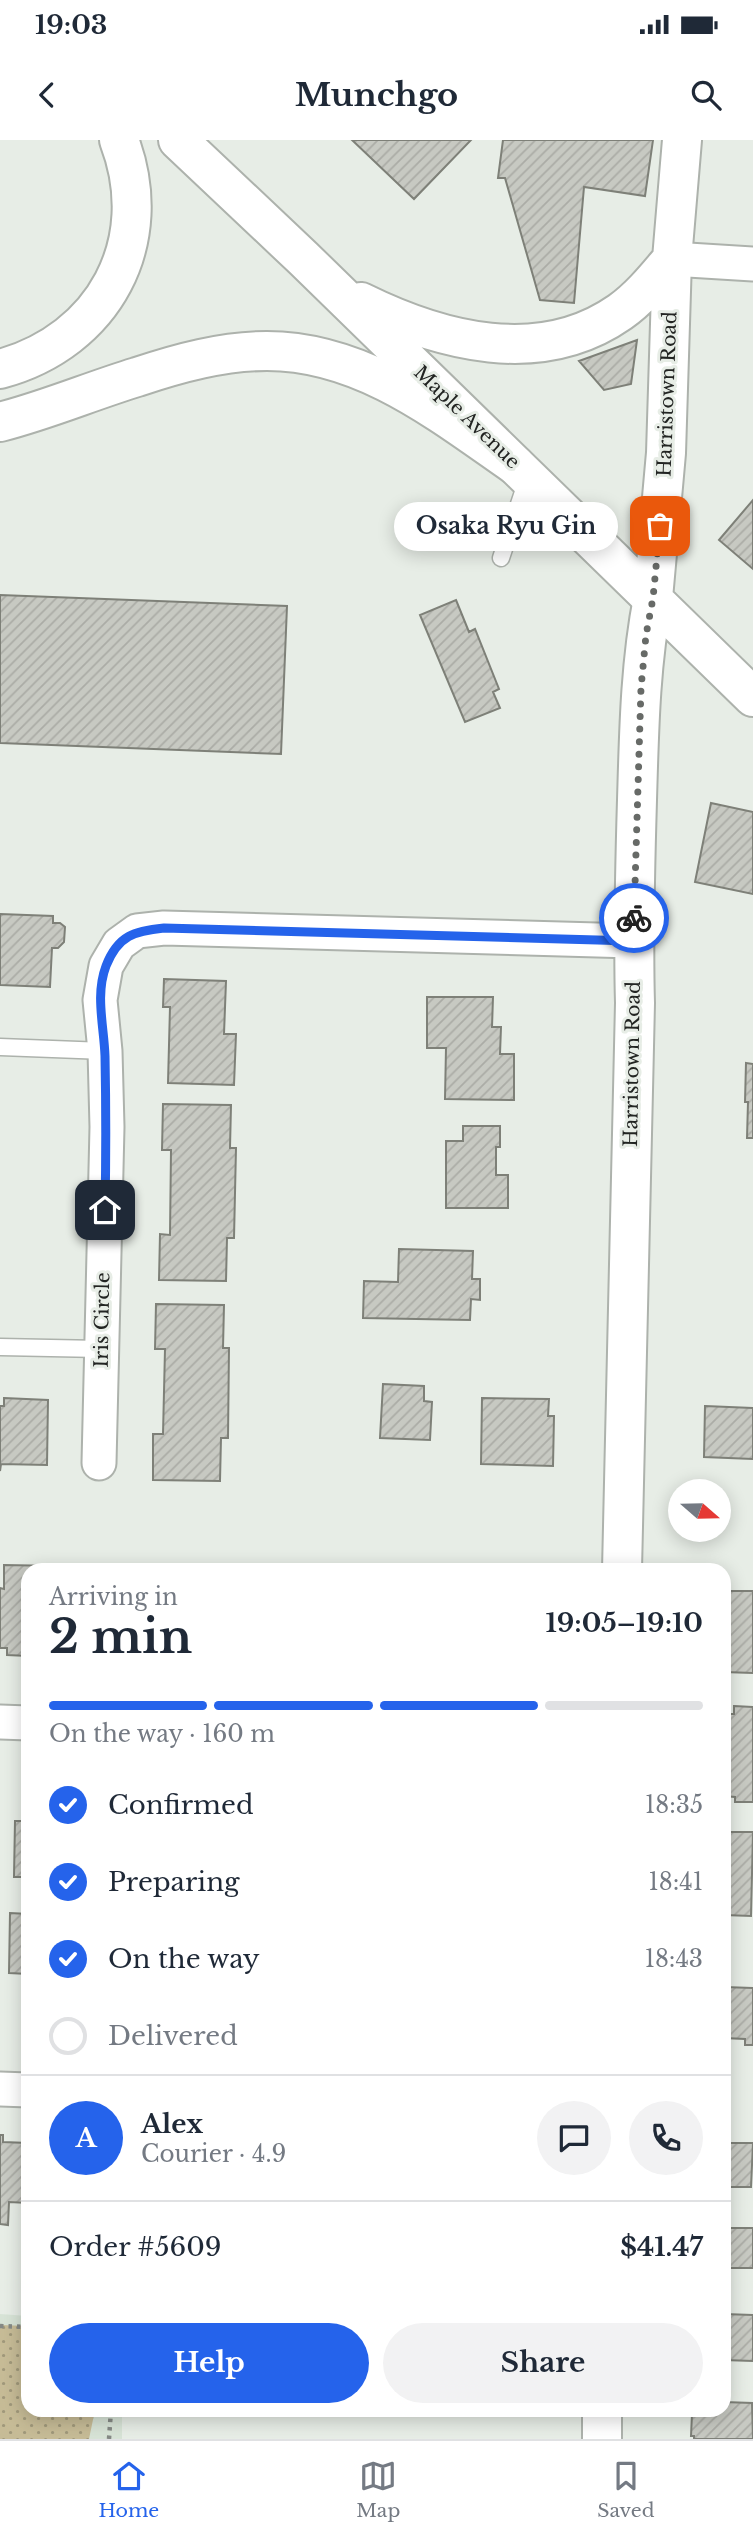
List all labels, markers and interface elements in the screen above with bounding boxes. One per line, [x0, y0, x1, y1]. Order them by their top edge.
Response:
text: 19:03 [35, 9, 107, 41]
text: Munchgo [295, 75, 458, 115]
icon: back [28, 76, 66, 114]
icon: search [687, 76, 725, 114]
street label: Harristown Road [653, 311, 681, 477]
street label: Maple Avenue [409, 361, 525, 473]
pin [630, 496, 690, 556]
callout: Osaka Ryu Gin [394, 502, 618, 550]
icon: bag [641, 507, 679, 545]
text: Osaka Ryu Gin [416, 512, 596, 540]
courier [599, 883, 669, 953]
icon: bike [615, 899, 653, 937]
street label: Harristown Road [619, 981, 645, 1147]
pin [75, 1180, 135, 1240]
icon: home [86, 1191, 124, 1229]
street label: Iris Circle [90, 1272, 114, 1368]
north arrow [668, 1479, 732, 1542]
map controls [668, 1479, 731, 1542]
text: Arriving in [49, 1583, 178, 1611]
text: 19:05–19:10 [545, 1607, 703, 1639]
text: 2 min [49, 1608, 192, 1665]
text: On the way · 160 m [49, 1720, 275, 1748]
icon: check [49, 1786, 87, 1824]
text: Confirmed [108, 1789, 253, 1821]
text: 18:35 [645, 1791, 703, 1819]
icon: check [49, 1863, 87, 1901]
text: Preparing [108, 1866, 240, 1898]
text: 18:41 [649, 1868, 703, 1896]
icon: check [49, 1940, 87, 1978]
text: On the way [108, 1943, 260, 1975]
text: 18:43 [645, 1945, 703, 1973]
text: Delivered [108, 2020, 238, 2052]
button: chat [537, 2101, 611, 2175]
button: phone [629, 2101, 703, 2175]
text: Alex [141, 2108, 203, 2140]
text: A [75, 2122, 97, 2154]
text: Courier · 4.9 [141, 2140, 286, 2168]
text: Order #5609 [49, 2231, 221, 2263]
text: $41.47 [620, 2231, 703, 2263]
button: Help [49, 2323, 369, 2403]
button: Share [383, 2323, 703, 2403]
tab: Home [98, 2457, 159, 2522]
tab: Map [356, 2457, 400, 2522]
tab: Saved [597, 2457, 655, 2522]

